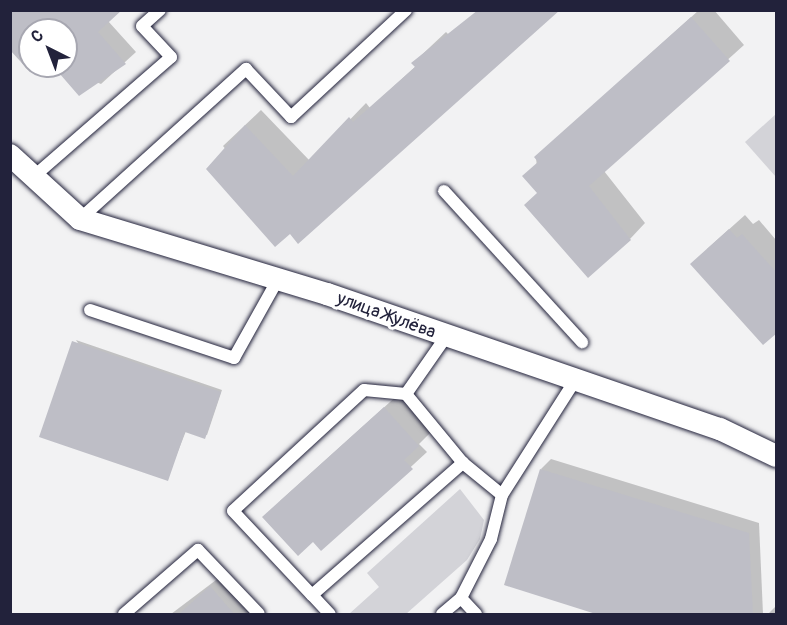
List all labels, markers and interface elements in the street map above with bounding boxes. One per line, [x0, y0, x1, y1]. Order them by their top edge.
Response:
north arrow [18, 18, 78, 78]
text: С [27, 25, 48, 47]
street label: улица Жулёва [334, 288, 438, 344]

